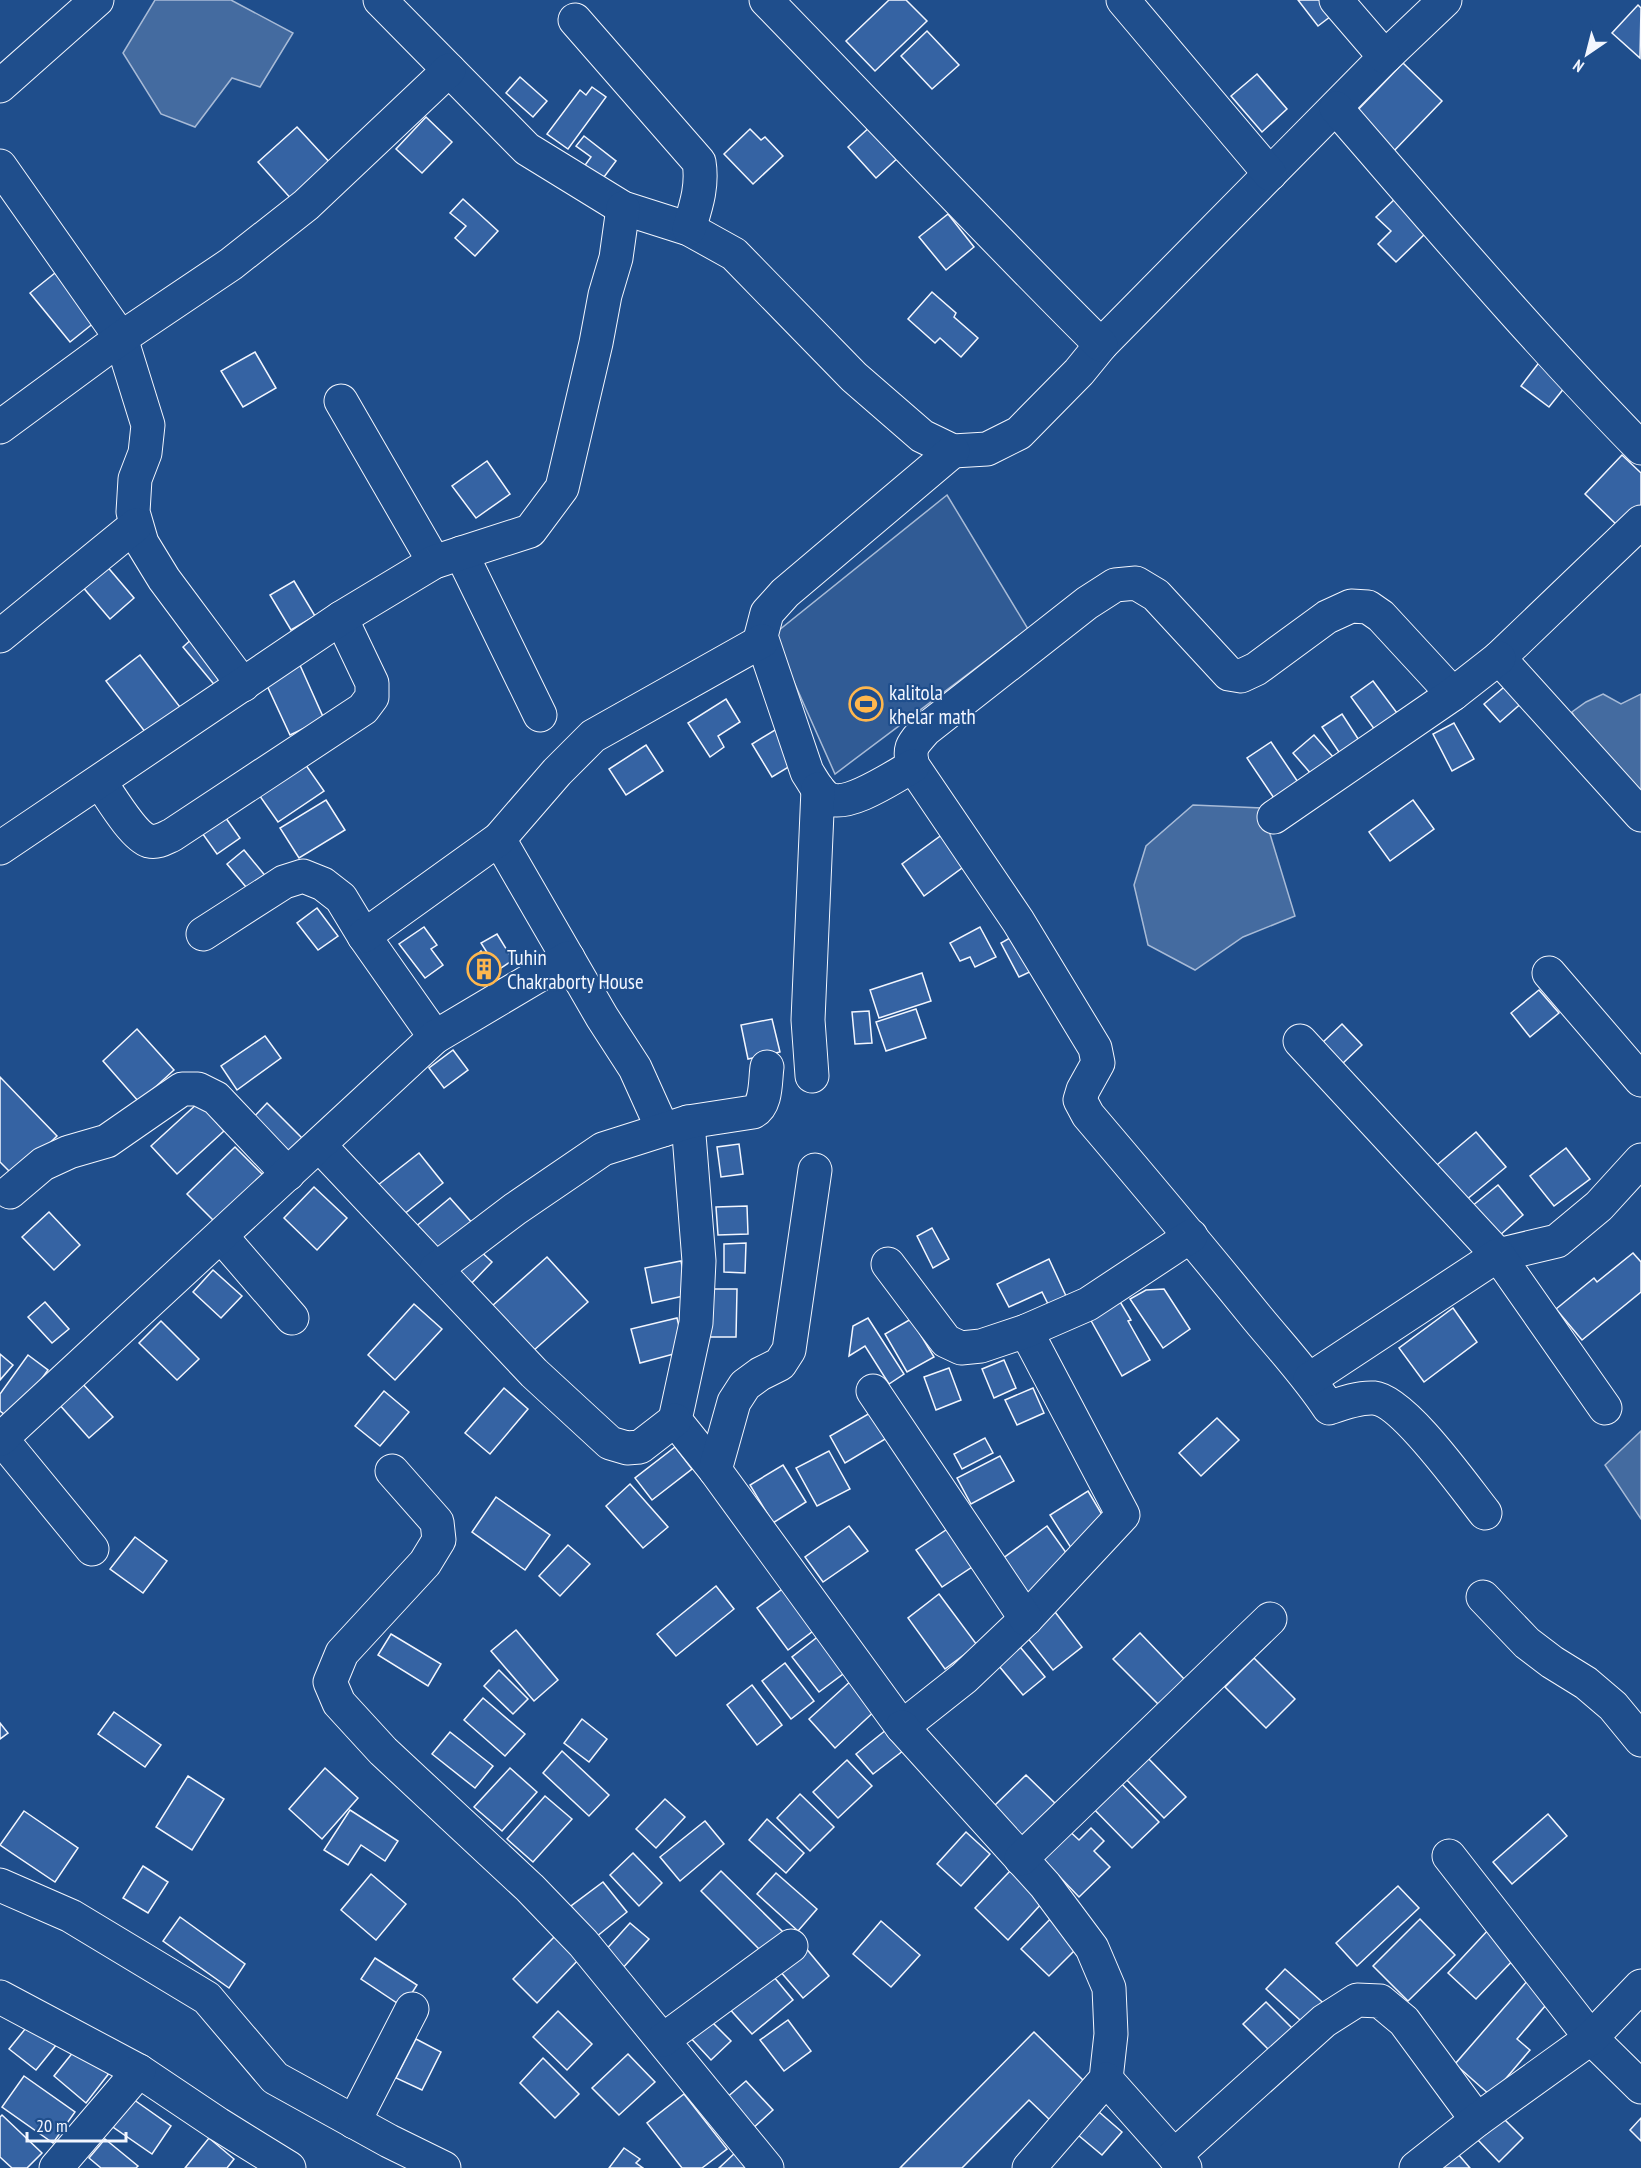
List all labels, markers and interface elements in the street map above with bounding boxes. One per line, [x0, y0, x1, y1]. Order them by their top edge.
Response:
north arrow [1557, 24, 1617, 84]
text: N [1569, 56, 1588, 77]
place label: kalitola khelar math [889, 679, 976, 730]
sports icon: kalitola khelar math [848, 686, 884, 722]
place label: Tuhin Chakraborty House [507, 944, 644, 995]
building icon: Tuhin Chakraborty House [466, 951, 502, 987]
scale bar [27, 2105, 126, 2143]
text: 20 m [36, 2114, 68, 2137]

